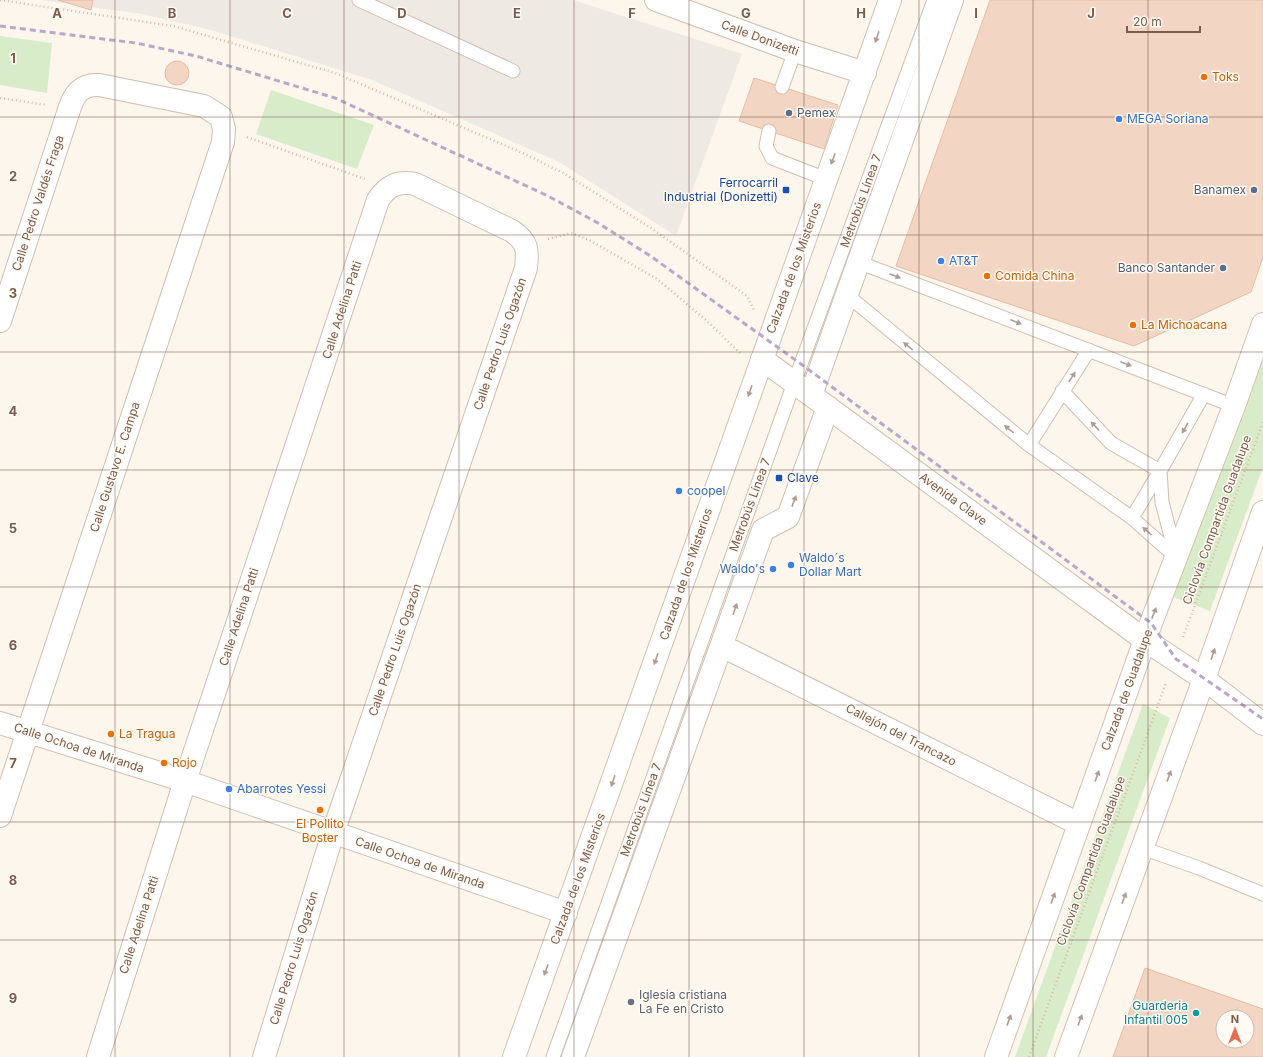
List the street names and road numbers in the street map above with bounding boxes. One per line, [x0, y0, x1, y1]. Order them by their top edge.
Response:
street label: Calle Donizetti [719, 17, 801, 59]
street label: Calle Pedro Valdés Fraga [8, 133, 67, 273]
street label: Metrobús Línea 7 [837, 152, 884, 250]
street label: Calzada de los Misterios [763, 200, 824, 336]
street label: Calle Adelina Patti [319, 259, 364, 361]
street label: Calle Pedro Luis Ogazón [470, 276, 529, 412]
street label: Calle Gustavo E. Campa [86, 400, 143, 534]
street label: Ciclovía Compartida Guadalupe [1179, 433, 1254, 607]
street label: Metrobús Línea 7 [726, 456, 773, 554]
street label: Avenida Clave [916, 469, 990, 528]
street label: Calzada de los Misterios [656, 506, 715, 642]
street label: Calle Adelina Patti [216, 566, 261, 668]
street label: Calle Pedro Luis Ogazón [365, 582, 424, 718]
street label: Calzada de Guadalupe [1098, 627, 1155, 753]
street label: Callejón del Trancazo [843, 700, 959, 769]
street label: Calle Ochoa de Miranda [12, 719, 146, 776]
street label: Metrobús Línea 7 [617, 761, 664, 859]
street label: Ciclovía Compartida Guadalupe [1053, 774, 1128, 948]
street label: Calzada de los Misterios [547, 811, 608, 947]
street label: Calle Ochoa de Miranda [353, 833, 487, 892]
street label: Calle Adelina Patti [116, 874, 161, 976]
street label: Calle Pedro Luis Ogazón [266, 889, 321, 1027]

